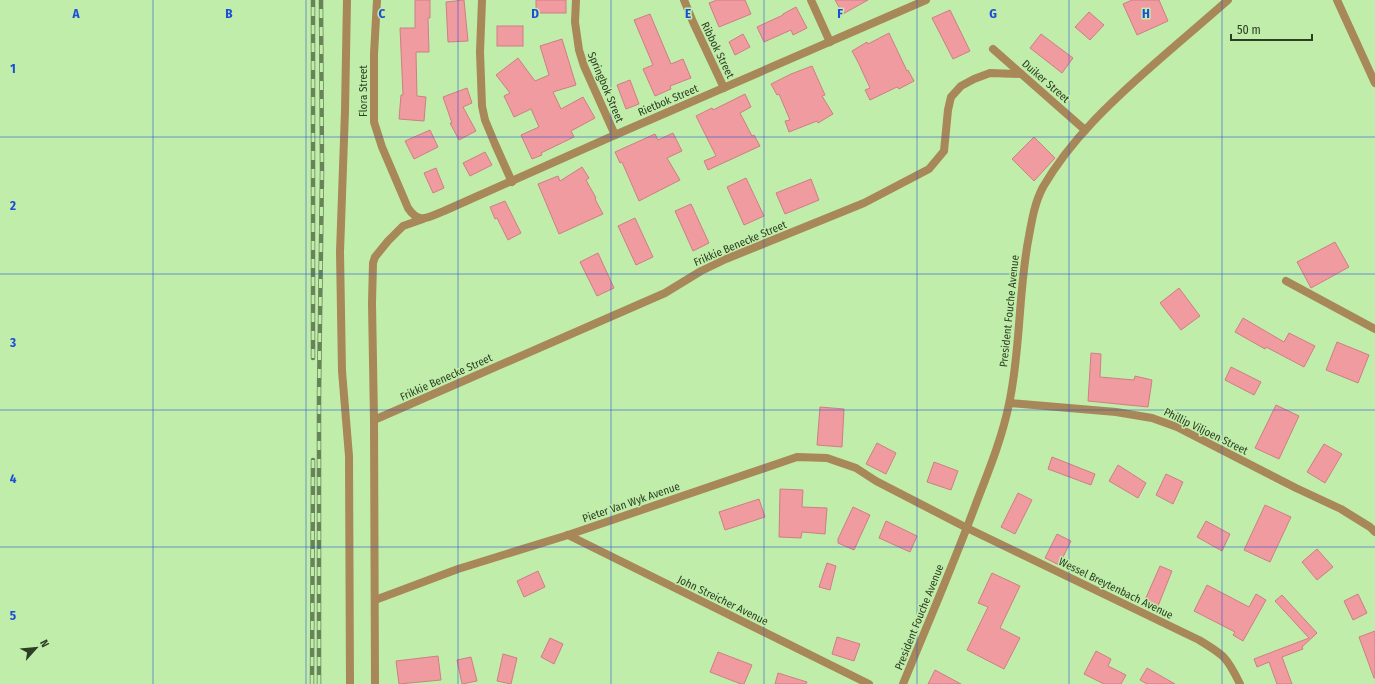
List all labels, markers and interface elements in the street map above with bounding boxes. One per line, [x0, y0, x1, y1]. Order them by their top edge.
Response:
text: A [71, 6, 80, 21]
text: B [225, 6, 233, 21]
text: C [379, 6, 386, 21]
text: D [531, 6, 539, 21]
text: E [685, 6, 691, 21]
text: F [837, 6, 843, 21]
text: G [989, 6, 997, 21]
text: H [1142, 6, 1150, 21]
scale bar [1231, 16, 1312, 42]
street label: Ribbok Street [698, 20, 737, 81]
text: 50 m [1237, 23, 1261, 37]
street label: Springbok Street [585, 50, 626, 125]
street label: Duiker Street [1019, 57, 1072, 106]
text: 1 [10, 61, 16, 76]
street label: Flora Street [357, 65, 370, 117]
street label: Rietbok Street [636, 82, 701, 119]
text: 2 [9, 198, 16, 213]
street label: Frikkie Benecke Street [692, 218, 789, 269]
street label: President Fouche Avenue [997, 254, 1022, 368]
text: 3 [9, 335, 16, 350]
street label: Frikkie Benecke Street [398, 351, 495, 404]
street label: Phillip Viljoen Street [1162, 405, 1250, 458]
text: 4 [10, 471, 17, 486]
street label: Pieter Van Wyk Avenue [581, 480, 682, 525]
street label: Wessel Breytenbach Avenue [1056, 555, 1175, 622]
street label: President Fouche Avenue [892, 562, 947, 672]
street label: John Streicher Avenue [675, 573, 770, 628]
text: 5 [10, 608, 16, 623]
north arrow [16, 628, 56, 668]
text: N [37, 638, 52, 650]

